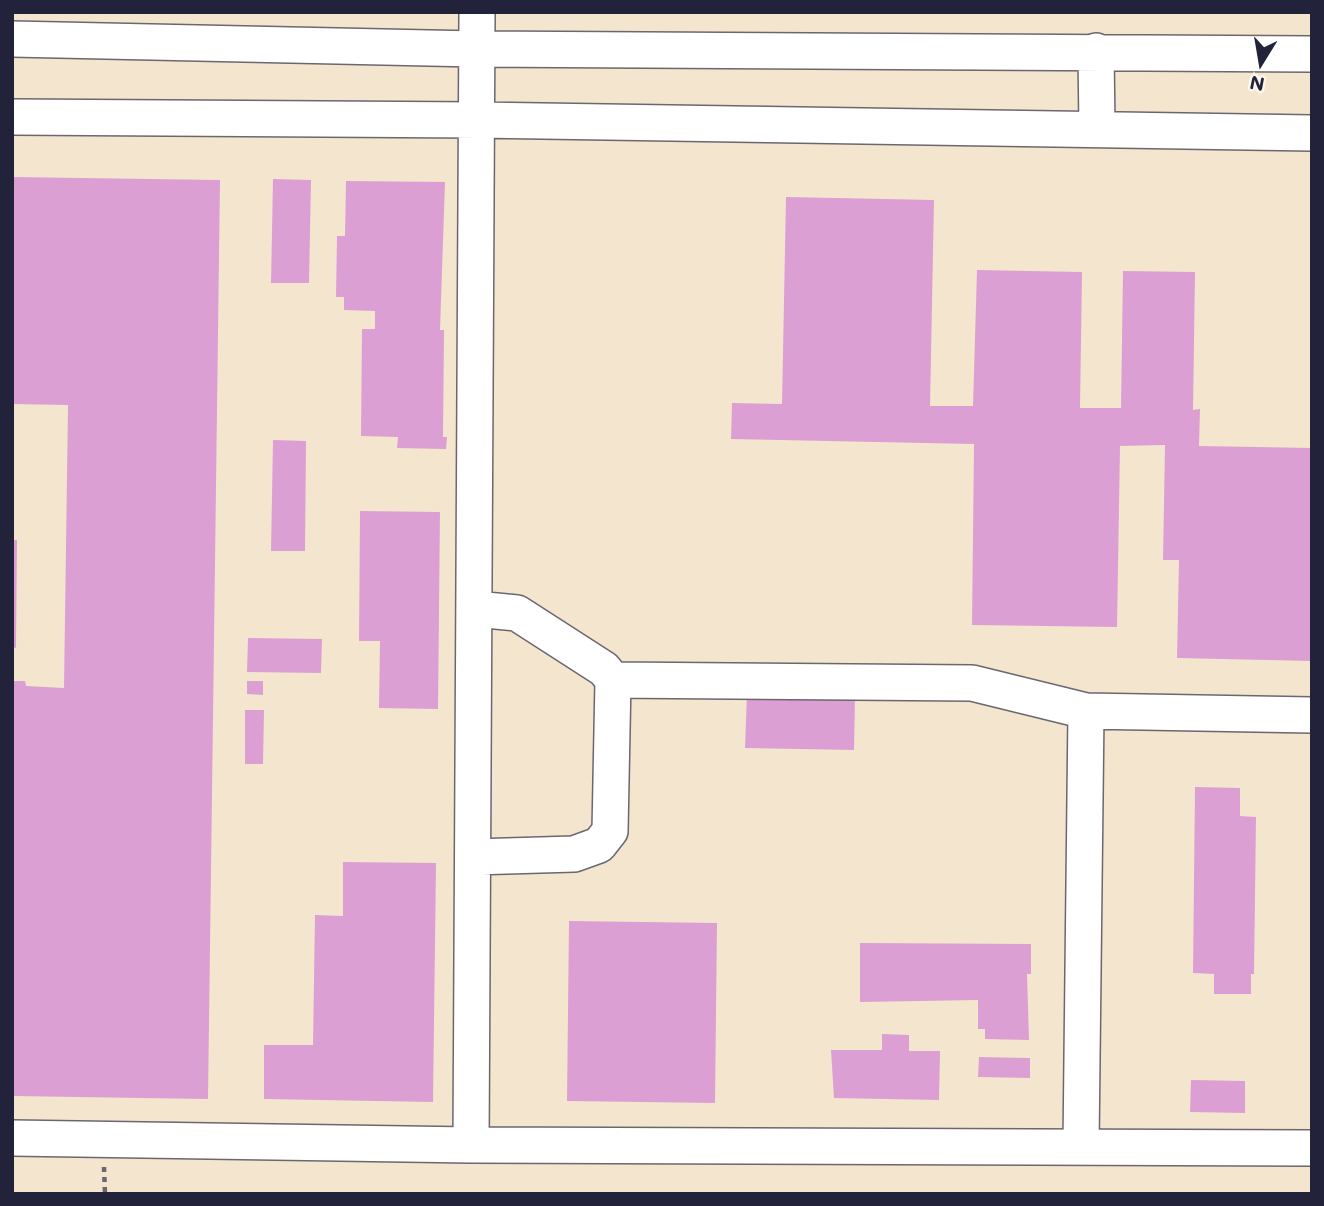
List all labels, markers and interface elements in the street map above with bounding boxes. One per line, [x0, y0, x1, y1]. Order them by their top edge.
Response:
north arrow [1226, 28, 1296, 98]
text: N [1247, 70, 1266, 98]

